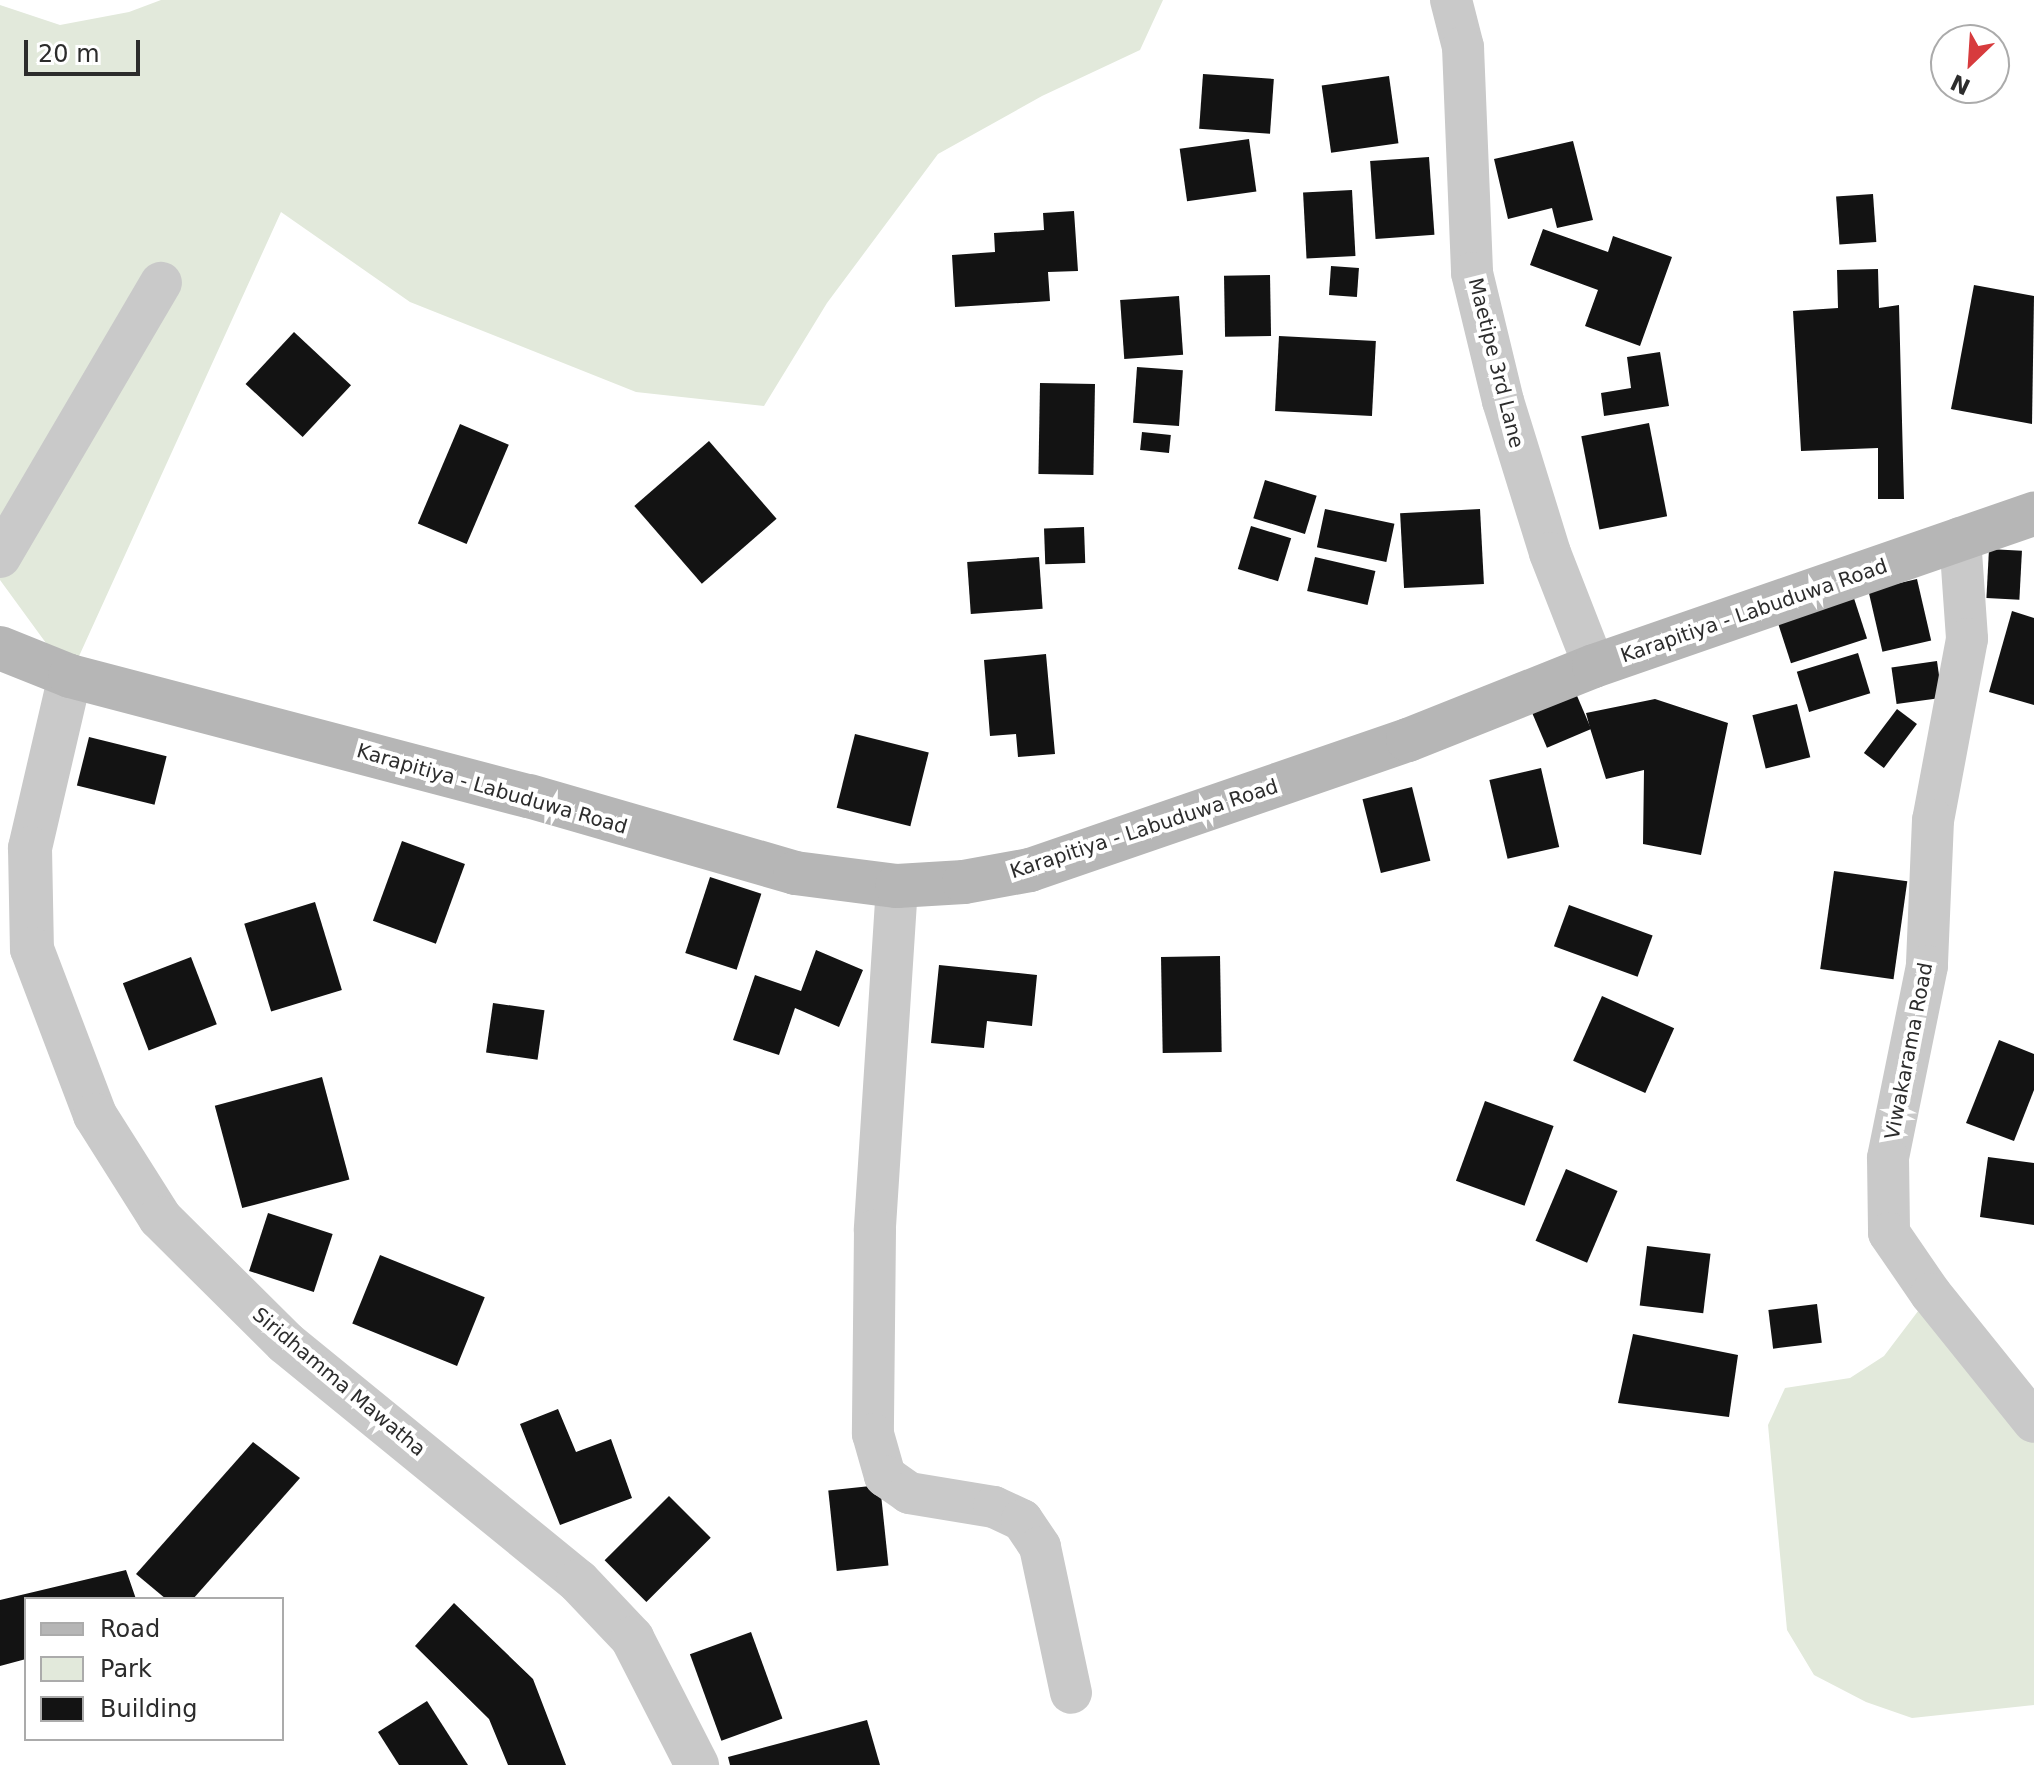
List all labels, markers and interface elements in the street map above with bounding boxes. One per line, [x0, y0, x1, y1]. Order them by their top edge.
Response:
scale bar [28, 24, 144, 74]
north arrow [1930, 24, 2010, 104]
text: 20 m [38, 40, 100, 68]
text: N [1947, 69, 1974, 100]
street label: Maetipe 3rd Lane [1463, 275, 1529, 451]
street label: Karapitiya - Labuduwa Road [1617, 554, 1891, 668]
street label: Karapitiya - Labuduwa Road [354, 739, 630, 839]
street label: Karapitiya - Labuduwa Road [1007, 774, 1281, 884]
street label: Viwakarama Road [1880, 961, 1938, 1141]
street label: Siridhamma Mawatha [248, 1303, 430, 1461]
legend [24, 1597, 284, 1741]
text: Road [100, 1615, 160, 1643]
text: Park [100, 1655, 152, 1683]
text: Building [100, 1695, 197, 1723]

